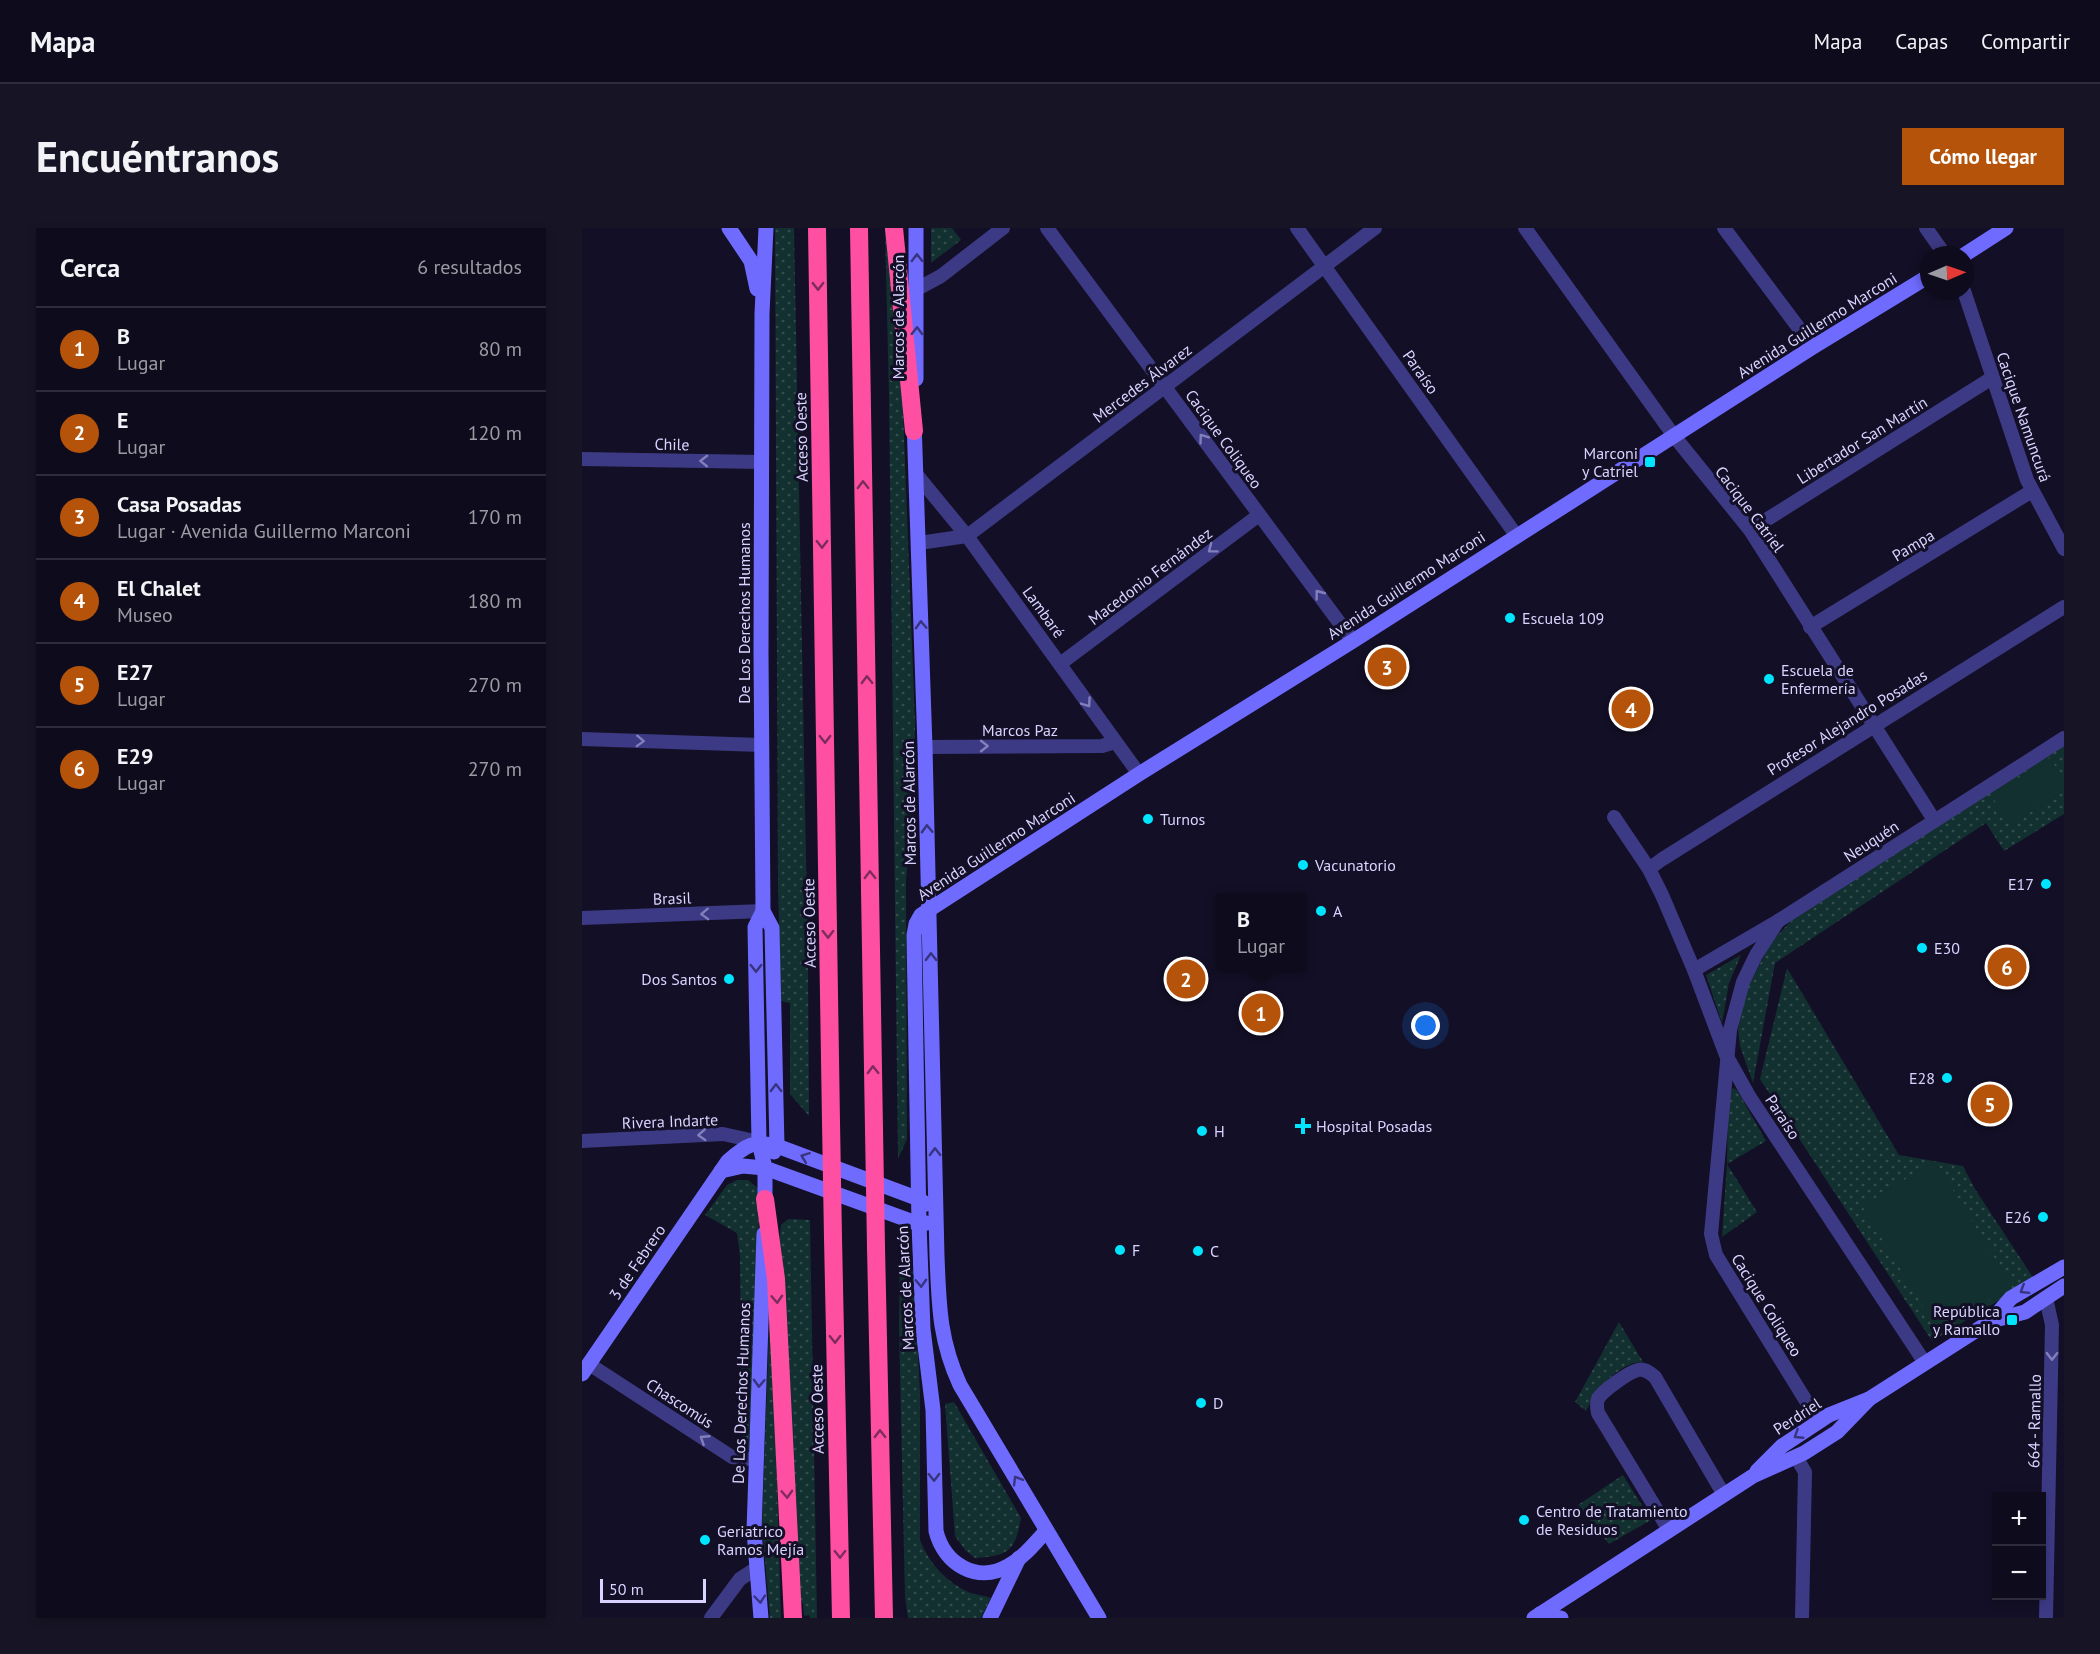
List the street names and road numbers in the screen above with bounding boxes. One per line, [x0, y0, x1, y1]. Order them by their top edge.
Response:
street label: Marcos de Alarcón [888, 255, 908, 379]
street label: Avenida Guillermo Marconi [1734, 268, 1900, 382]
street label: Mercedes Álvarez [1089, 339, 1195, 427]
street label: Paraíso [1399, 346, 1443, 398]
street label: Cacique Namuncurá [1992, 349, 2056, 485]
street label: Cacique Coliqueo [1181, 385, 1267, 493]
street label: Acceso Oeste [790, 392, 812, 482]
street label: Libertador San Martín [1793, 392, 1931, 488]
street label: Chile [654, 434, 690, 454]
street label: Cacique Catriel [1711, 462, 1789, 556]
street label: De Los Derechos Humanos [734, 522, 754, 704]
street label: Macedonio Fernández [1084, 523, 1216, 629]
street label: Pampa [1888, 525, 1938, 565]
street label: Avenida Guillermo Marconi [1323, 526, 1489, 644]
street label: Lambaré [1019, 582, 1069, 642]
street label: Profesor Alejandro Posadas [1763, 664, 1931, 779]
street label: Marcos Paz [982, 720, 1058, 740]
street label: Marcos de Alarcón [898, 741, 920, 865]
street label: Avenida Guillermo Marconi [913, 787, 1079, 905]
street label: Neuquén [1840, 816, 1902, 866]
street label: Acceso Oeste [798, 878, 820, 968]
street label: Brasil [652, 887, 692, 909]
street label: Paraíso [1761, 1091, 1805, 1143]
street label: Rivera Indarte [621, 1109, 719, 1133]
street label: 3 de Febrero [604, 1221, 670, 1303]
street label: Marcos de Alarcón [892, 1225, 918, 1351]
street label: Cacique Coliqueo [1727, 1250, 1807, 1360]
street label: De Los Derechos Humanos [728, 1302, 754, 1484]
street label: Acceso Oeste [806, 1364, 828, 1454]
street label: Chascomús [643, 1374, 718, 1432]
street label: 664 - Ramallo [2023, 1374, 2045, 1468]
street label: Perdriel [1769, 1393, 1825, 1439]

